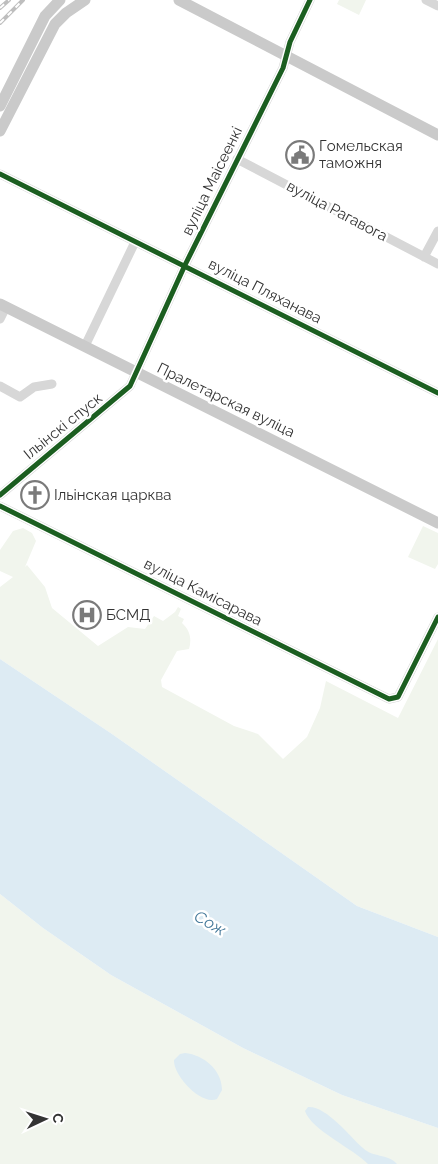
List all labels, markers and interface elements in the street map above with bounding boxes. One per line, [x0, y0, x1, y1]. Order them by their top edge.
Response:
street label: вуліца Маісеенкі [178, 124, 246, 238]
place label: Гомельская таможня [319, 137, 403, 172]
public building icon: Гомельская таможня [285, 140, 315, 170]
street label: вуліца Рагавога [284, 177, 390, 245]
street label: вуліца Пляханава [205, 255, 325, 327]
street label: Пралетарская вуліца [154, 359, 298, 441]
street label: Ільінскі спуск [20, 389, 106, 463]
church icon: Ільінская царква [20, 480, 50, 510]
place label: Ільінская царква [54, 486, 171, 504]
street label: вуліца Камісарава [141, 554, 265, 630]
hospital icon: БСМД [72, 600, 102, 630]
place label: БСМД [106, 606, 150, 624]
water label: Сож [191, 906, 230, 940]
north arrow [20, 1094, 70, 1144]
text: С [50, 1113, 66, 1124]

